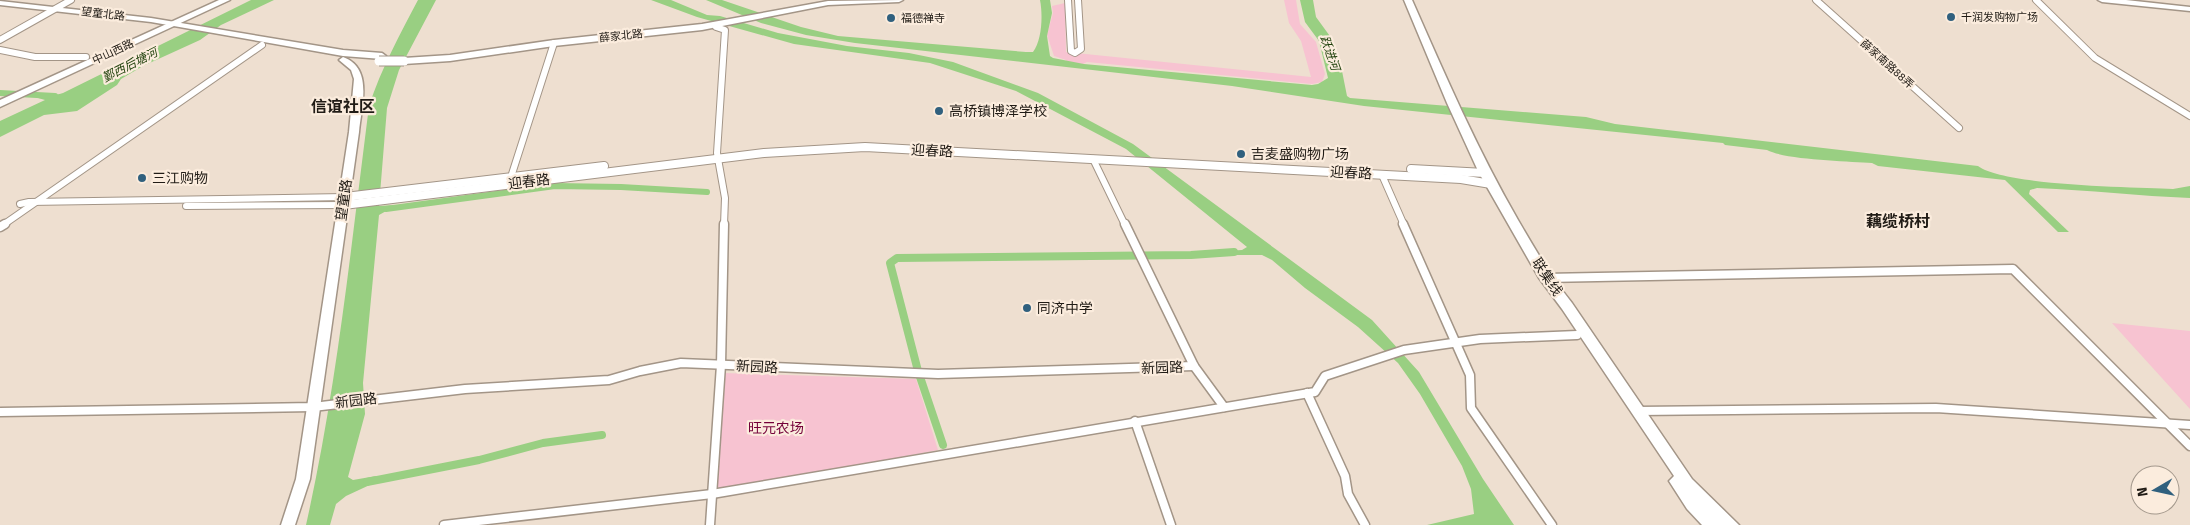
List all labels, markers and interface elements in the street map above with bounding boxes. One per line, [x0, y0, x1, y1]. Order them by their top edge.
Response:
street label: 望童北路 [80, 5, 126, 23]
marker: 千润发购物广场 [1945, 11, 1957, 23]
place label: 千润发购物广场 [1961, 11, 2038, 24]
marker: 福德禅寺 [885, 12, 897, 24]
place label: 福德禅寺 [901, 12, 945, 25]
street label: 薛家北路 [598, 27, 644, 45]
water label: 跃进河 [1318, 34, 1343, 74]
street label: 中山西路 [90, 37, 136, 67]
street label: 薛家南路88弄 [1858, 37, 1916, 91]
water label: 鄞西后塘河 [100, 44, 162, 85]
district label: 信谊社区 [311, 97, 375, 116]
place label: 高桥镇博泽学校 [949, 103, 1047, 120]
marker: 高桥镇博泽学校 [933, 105, 945, 117]
street label: 迎春路 [911, 141, 953, 161]
place label: 吉麦盛购物广场 [1251, 146, 1349, 163]
marker: 吉麦盛购物广场 [1235, 148, 1247, 160]
street label: 迎春路 [1330, 163, 1372, 183]
place label: 三江购物 [152, 170, 208, 187]
street label: 迎春路 [507, 171, 551, 193]
marker: 三江购物 [136, 172, 148, 184]
street label: 望童路 [333, 178, 355, 222]
district label: 藕缆桥村 [1866, 212, 1930, 231]
street label: 联集线 [1528, 255, 1566, 299]
place label: 同济中学 [1037, 300, 1093, 317]
marker: 同济中学 [1021, 302, 1033, 314]
street label: 新园路 [736, 357, 778, 377]
street label: 新园路 [1141, 359, 1183, 377]
street label: 新园路 [334, 390, 378, 412]
park label: 旺元农场 [748, 420, 804, 437]
north arrow [2130, 465, 2180, 515]
text: N [2134, 486, 2152, 498]

